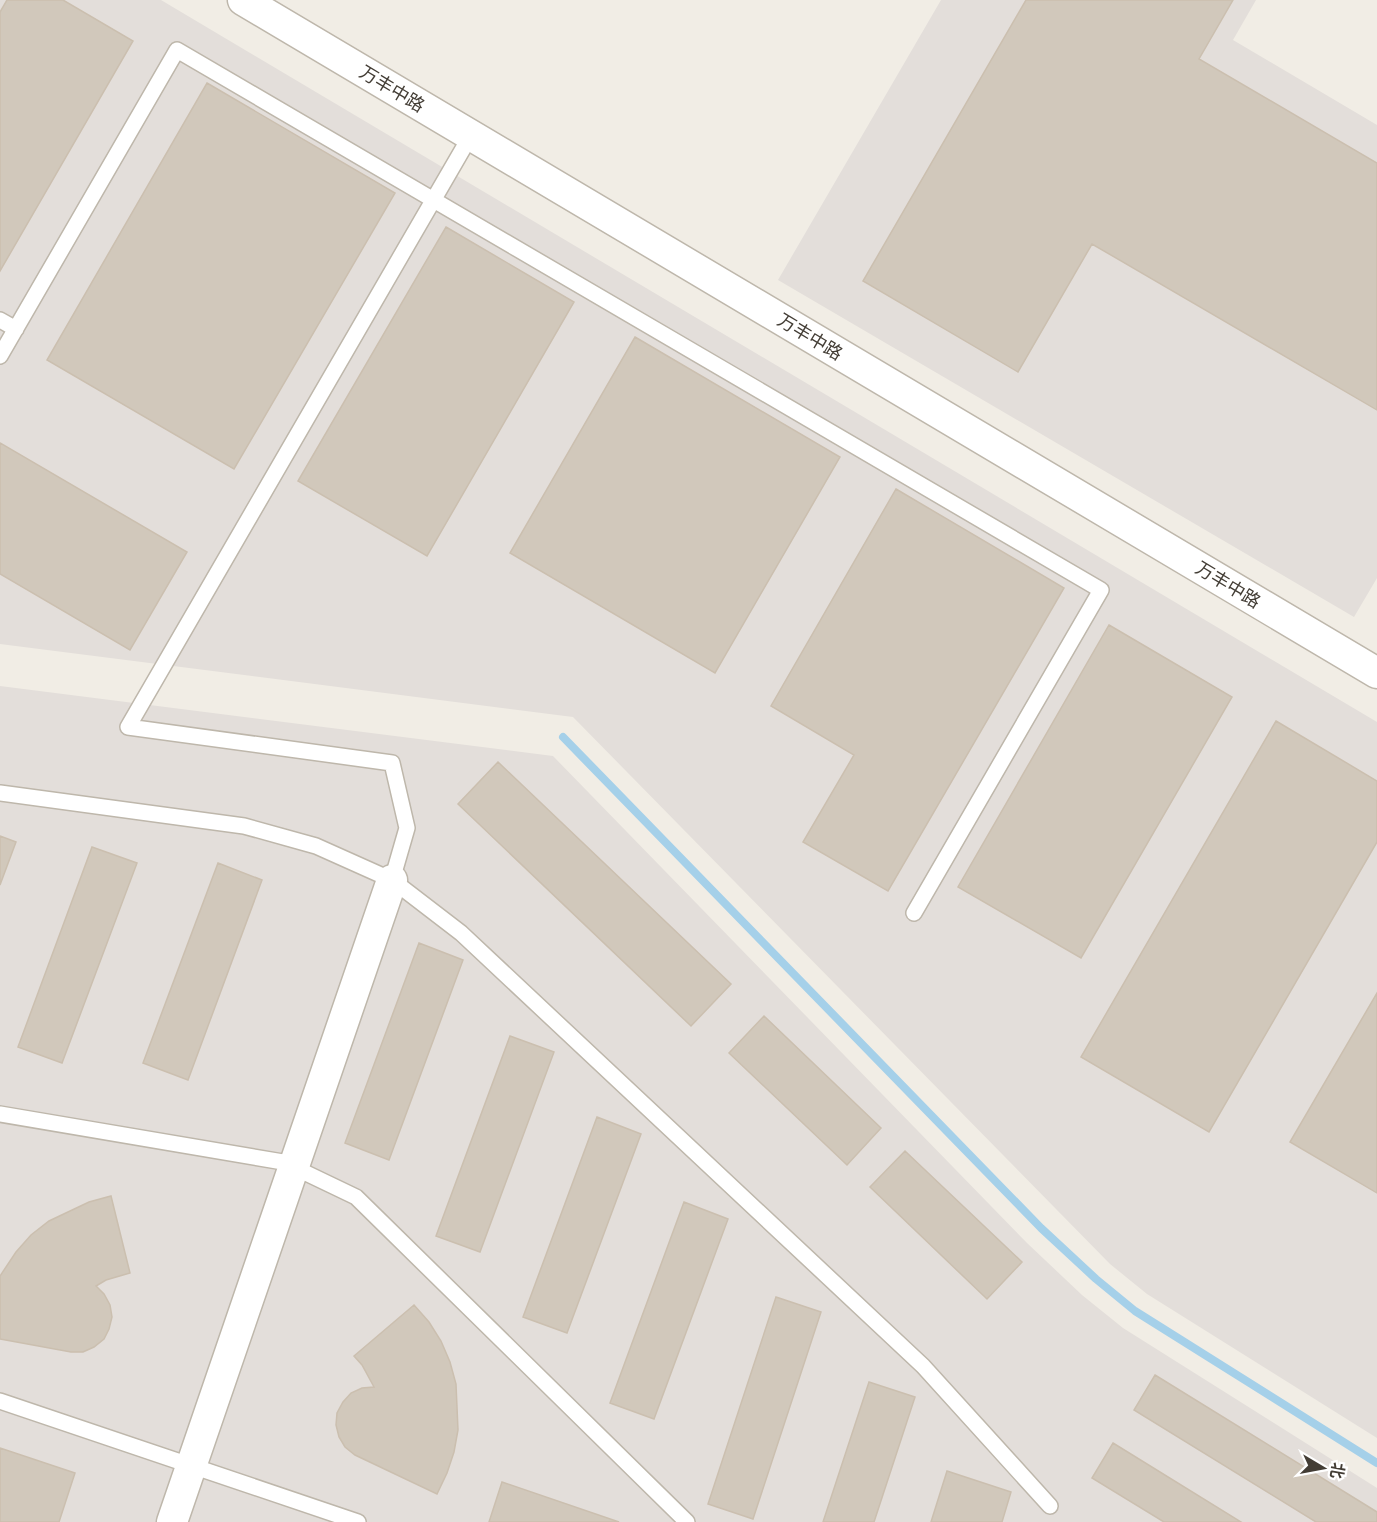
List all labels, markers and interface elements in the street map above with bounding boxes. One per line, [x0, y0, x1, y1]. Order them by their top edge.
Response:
street label: 万丰中路 [355, 59, 430, 117]
street label: 万丰中路 [773, 307, 848, 365]
street label: 万丰中路 [1191, 555, 1266, 613]
north arrow [1293, 1438, 1353, 1498]
text: 北 [1326, 1461, 1350, 1480]

